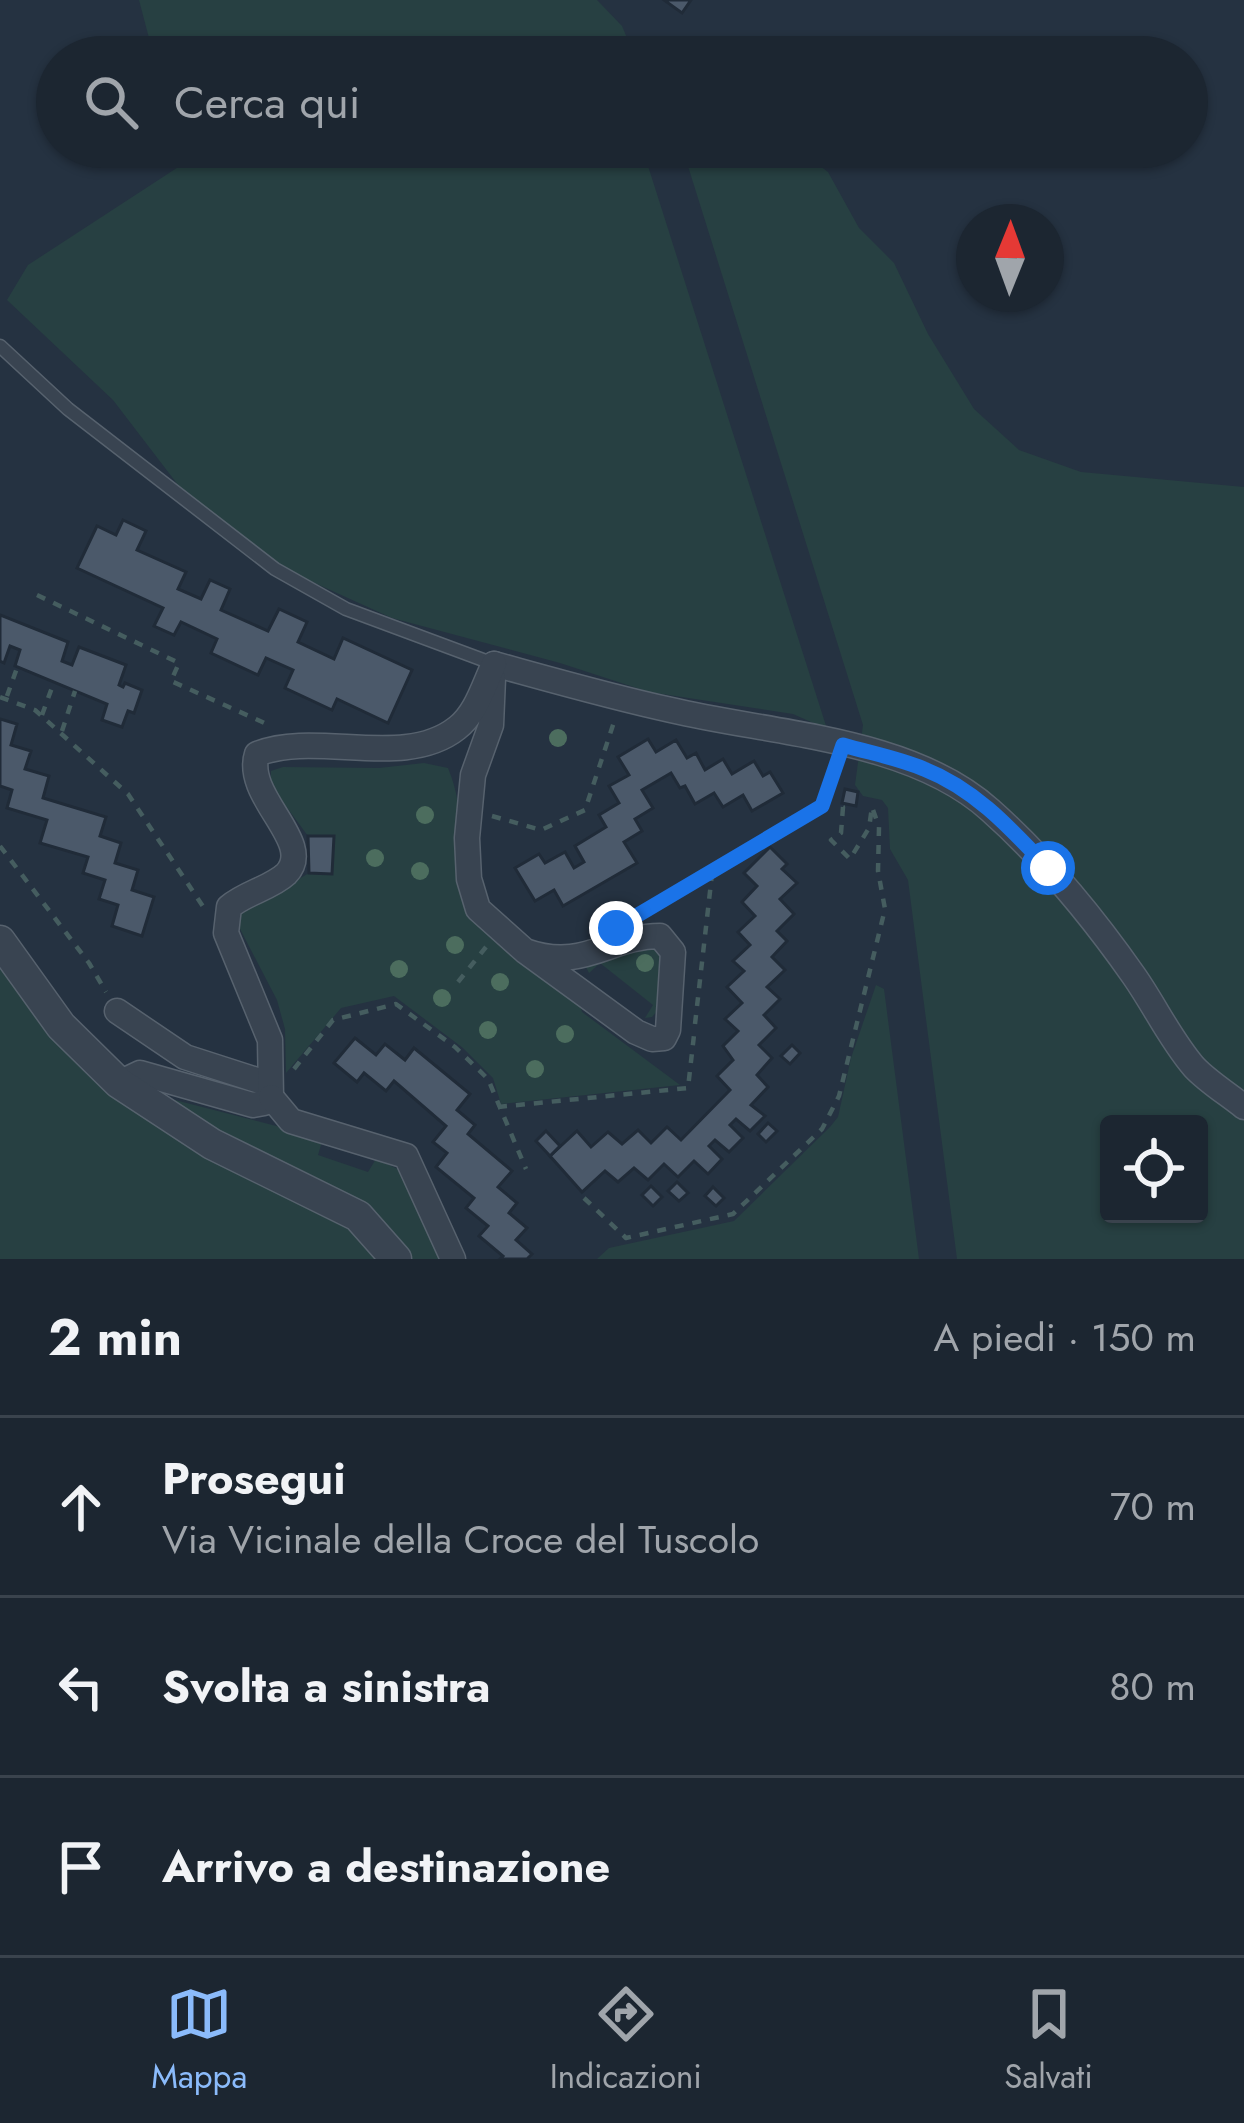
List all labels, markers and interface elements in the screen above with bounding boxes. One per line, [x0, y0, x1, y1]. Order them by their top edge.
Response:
search box [36, 36, 1208, 168]
icon: search [78, 69, 144, 135]
text: Cerca qui [174, 70, 360, 135]
north arrow [956, 204, 1064, 312]
route start [1021, 841, 1075, 895]
route end [589, 901, 643, 955]
map controls [1100, 1115, 1208, 1223]
button: locate [1100, 1115, 1208, 1223]
text: 2 min [48, 1300, 182, 1374]
text: A piedi · 150 m [934, 1309, 1196, 1366]
text: Prosegui [162, 1446, 346, 1511]
icon: ahead [48, 1474, 114, 1540]
text: 70 m [1110, 1478, 1196, 1535]
text: Via Vicinale della Croce del Tuscolo [162, 1511, 759, 1568]
icon: left [48, 1654, 114, 1720]
text: Svolta a sinistra [162, 1654, 491, 1719]
text: 80 m [1109, 1658, 1196, 1715]
icon: arrive [48, 1834, 114, 1900]
text: Arrivo a destinazione [162, 1834, 610, 1899]
tab: Mappa [151, 1981, 247, 2100]
tab: Indicazioni [550, 1981, 702, 2100]
tab: Salvati [1004, 1981, 1093, 2100]

